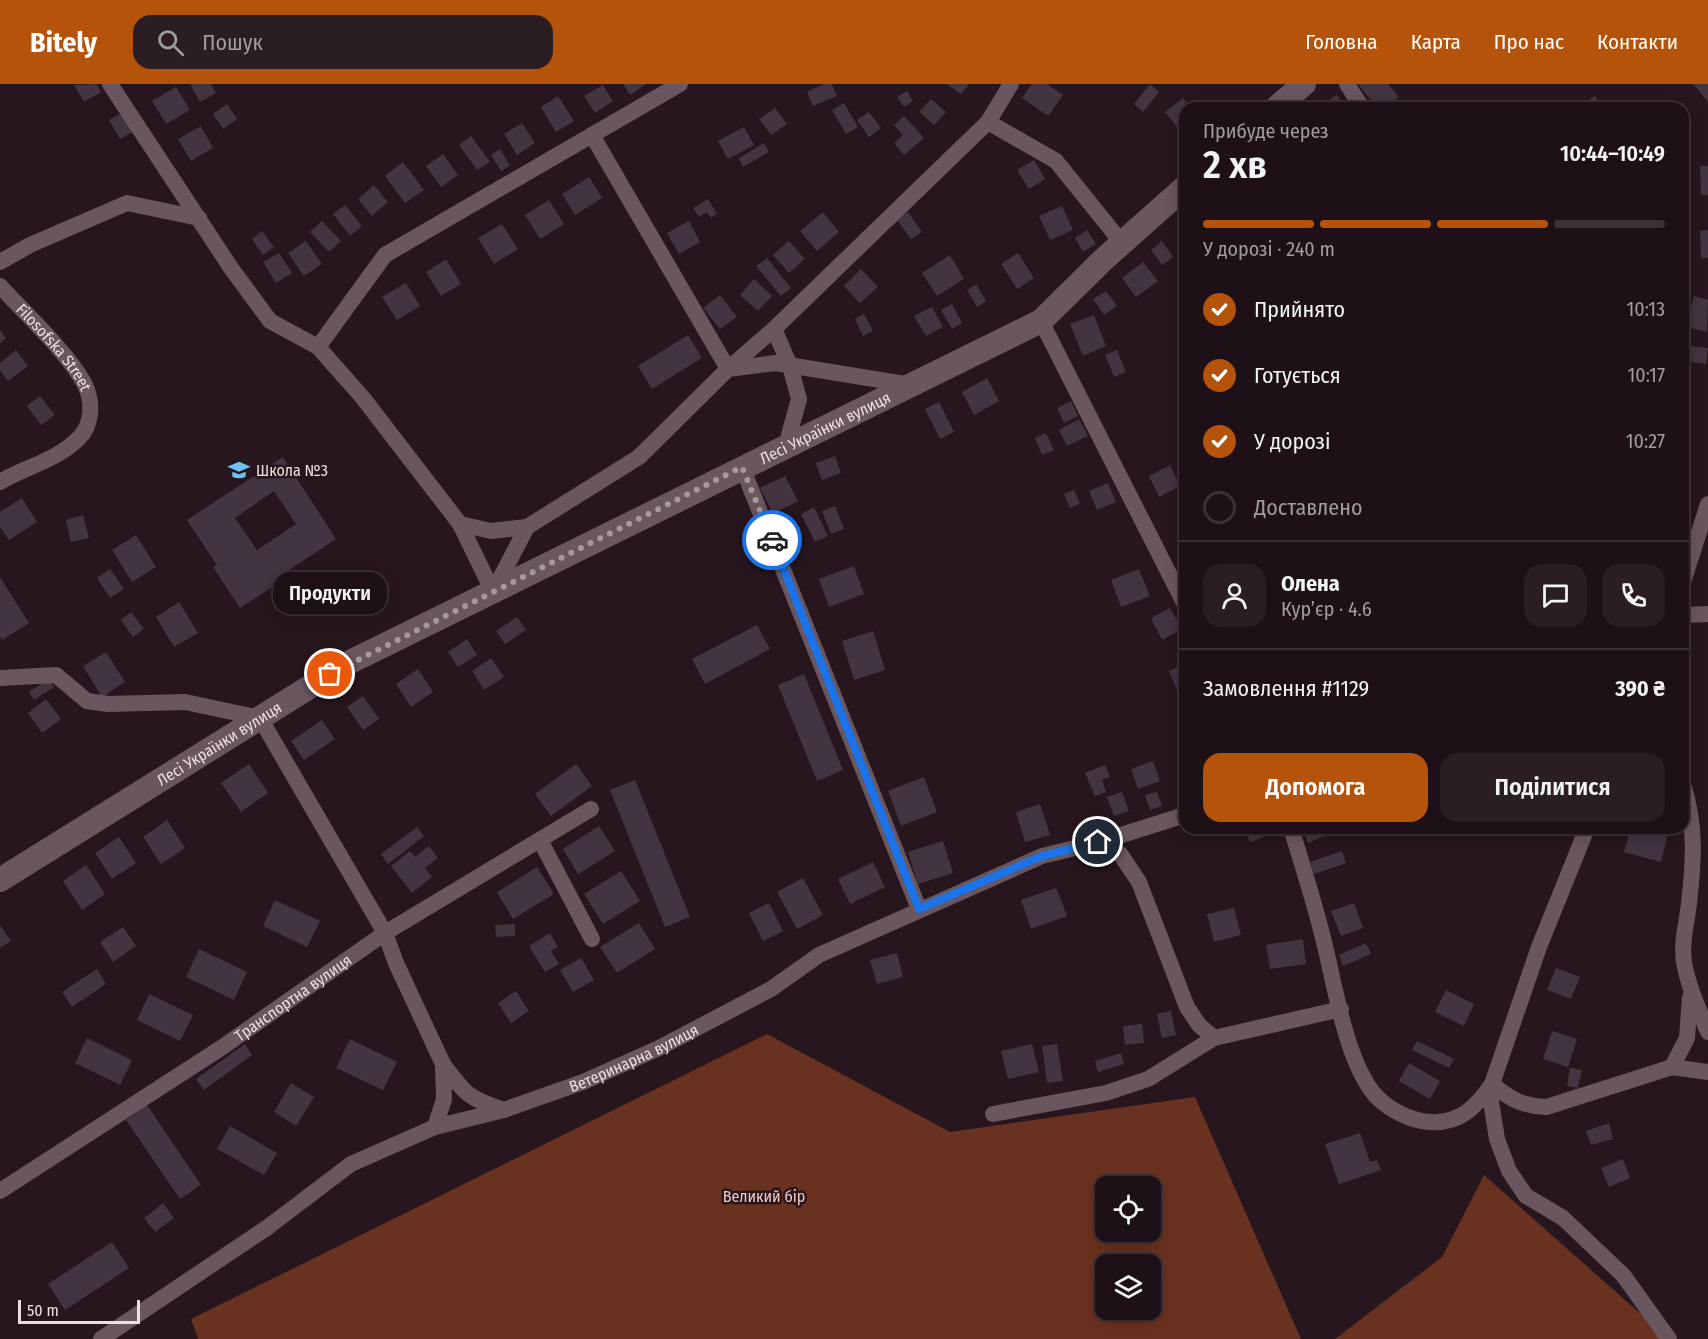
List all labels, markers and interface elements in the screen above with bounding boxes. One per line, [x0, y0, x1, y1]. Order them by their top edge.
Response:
search box [133, 15, 553, 69]
text: Bitely [30, 26, 97, 59]
icon: search [154, 26, 187, 59]
text: Пошук [202, 29, 263, 56]
text: Головна [1305, 29, 1378, 55]
text: Карта [1411, 29, 1461, 55]
text: Про нас [1494, 29, 1564, 55]
text: Контакти [1597, 29, 1678, 55]
text: Прибуде через [1203, 119, 1329, 143]
text: 10:44–10:49 [1560, 140, 1665, 167]
text: 2 хв [1203, 142, 1267, 188]
text: У дорозі · 240 m [1203, 237, 1335, 261]
icon: check [1203, 293, 1236, 326]
text: Прийнято [1254, 296, 1345, 323]
text: 10:13 [1627, 297, 1665, 321]
street label: Filosofska Street [12, 300, 96, 394]
icon: check [1203, 359, 1236, 392]
text: Готується [1254, 362, 1341, 389]
text: 10:17 [1627, 363, 1665, 387]
street label: Лесі Українки вулиця [756, 387, 894, 468]
icon: check [1203, 425, 1236, 458]
text: У дорозі [1254, 428, 1331, 455]
text: 10:27 [1626, 429, 1665, 453]
school or university icon: Школа №3 [227, 458, 251, 482]
place label: Школа №3 [256, 461, 328, 480]
text: Доставлено [1254, 494, 1363, 521]
courier [742, 510, 802, 570]
icon: car [756, 524, 789, 557]
button: person [1203, 564, 1266, 627]
button: chat [1524, 564, 1587, 627]
button: phone [1602, 564, 1665, 627]
text: Олена [1281, 570, 1340, 597]
callout: Продукти [273, 572, 387, 614]
text: Продукти [289, 581, 371, 605]
text: Кур’єр · 4.6 [1281, 597, 1372, 621]
pin [304, 648, 355, 699]
icon: bag [313, 657, 346, 690]
text: Замовлення #1129 [1203, 675, 1369, 702]
text: 390 ₴ [1615, 675, 1665, 702]
street label: Лесі Українки вулиця [153, 697, 285, 790]
button: Допомога [1203, 753, 1428, 822]
button: Поділитися [1440, 753, 1665, 822]
pin [1072, 816, 1123, 867]
icon: home [1081, 825, 1114, 858]
street label: Транспортна вулиця [231, 950, 355, 1045]
street label: Ветеринарна вулиця [566, 1020, 702, 1096]
map controls [1095, 1176, 1161, 1320]
button: locate [1095, 1176, 1161, 1242]
park label: Великий бір [723, 1187, 805, 1206]
button: layers [1095, 1254, 1161, 1320]
scale bar [18, 1297, 140, 1324]
text: 50 m [27, 1301, 59, 1320]

